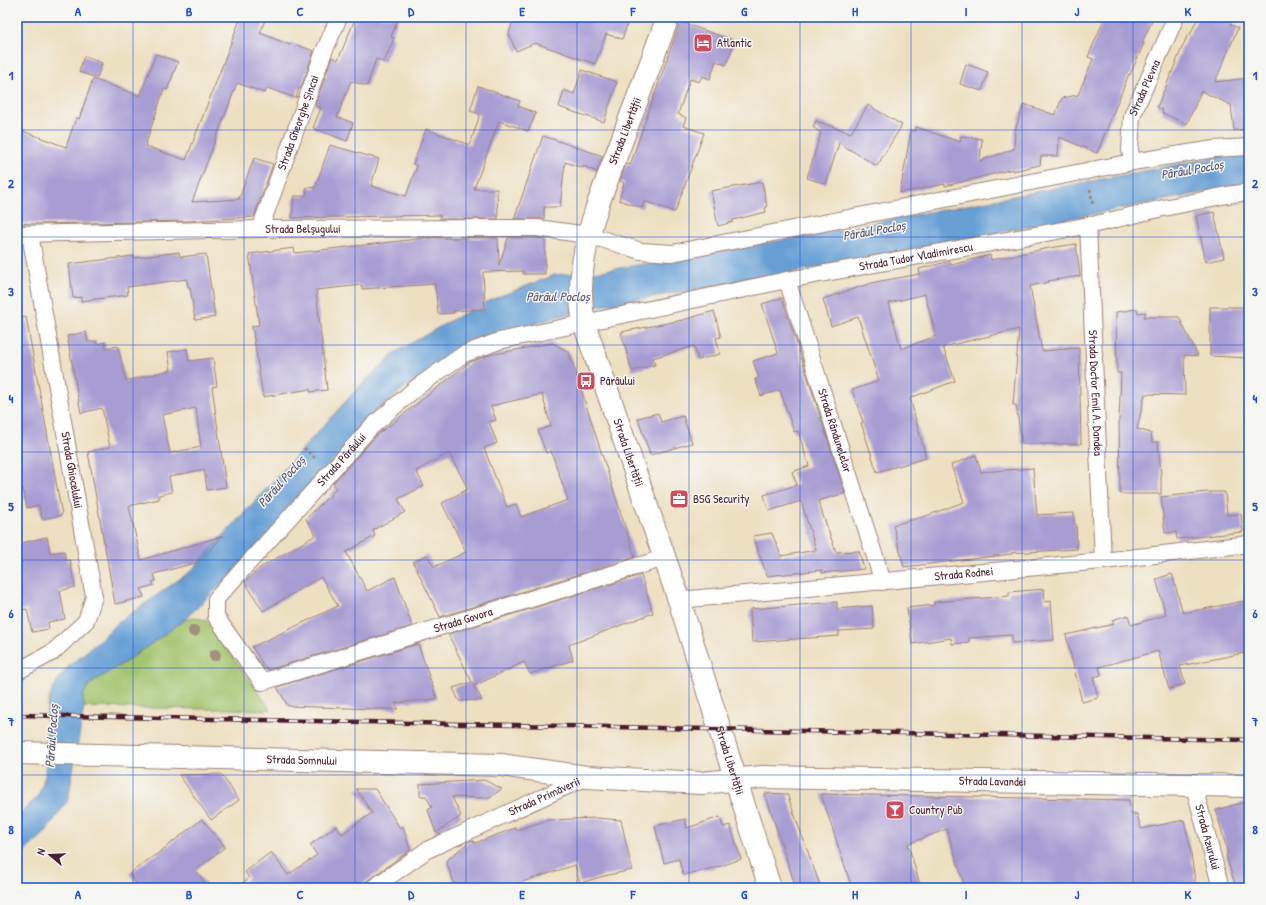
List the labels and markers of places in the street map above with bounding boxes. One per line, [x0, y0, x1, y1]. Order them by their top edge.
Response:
hotel icon: Atlantic [692, 32, 714, 54]
place label: Atlantic [717, 34, 752, 51]
bus stop icon: Pârâului [575, 370, 597, 392]
place label: Pârâului [600, 372, 635, 389]
office icon: BSG Security [668, 488, 690, 510]
place label: BSG Security [693, 490, 749, 507]
bar icon: Country Pub [884, 799, 906, 821]
place label: Country Pub [909, 801, 963, 818]

